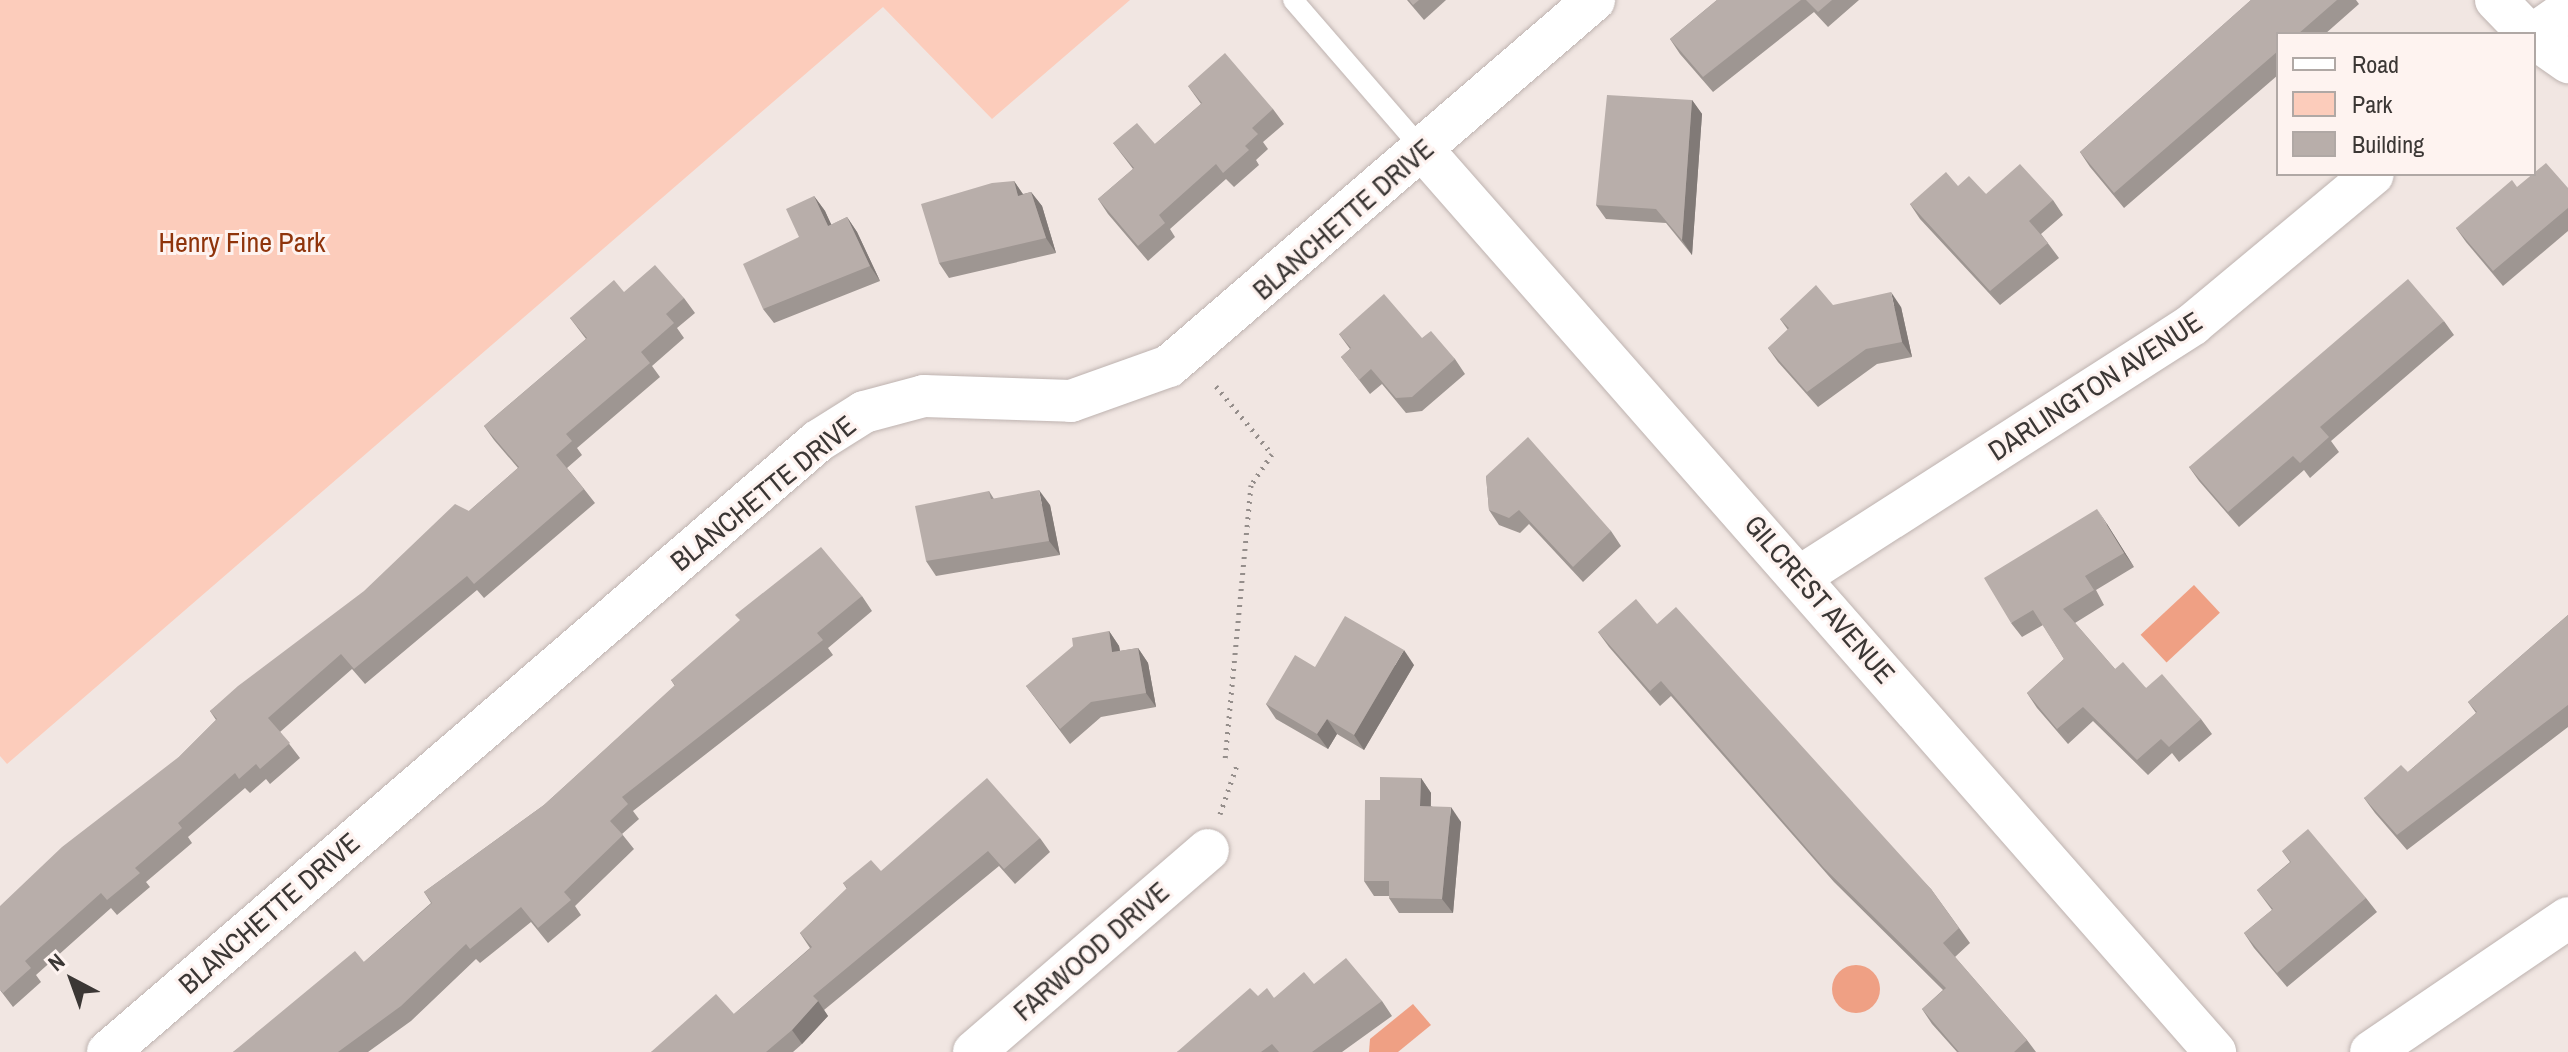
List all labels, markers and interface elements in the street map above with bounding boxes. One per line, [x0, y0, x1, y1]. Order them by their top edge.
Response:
legend [2276, 32, 2536, 176]
text: Road [2352, 48, 2399, 80]
text: Park [2352, 88, 2392, 120]
text: Building [2352, 128, 2424, 160]
street label: BLANCHETTE DRIVE [1246, 131, 1440, 307]
park label: Henry Fine Park [158, 225, 326, 259]
street label: DARLINGTON AVENUE [1981, 304, 2209, 468]
street label: BLANCHETTE DRIVE [664, 408, 862, 578]
street label: GILCREST AVENUE [1737, 507, 1903, 691]
street label: BLANCHETTE DRIVE [172, 825, 366, 1001]
street label: FARWOOD DRIVE [1006, 874, 1176, 1028]
north arrow [32, 940, 112, 1020]
text: N [41, 946, 71, 977]

